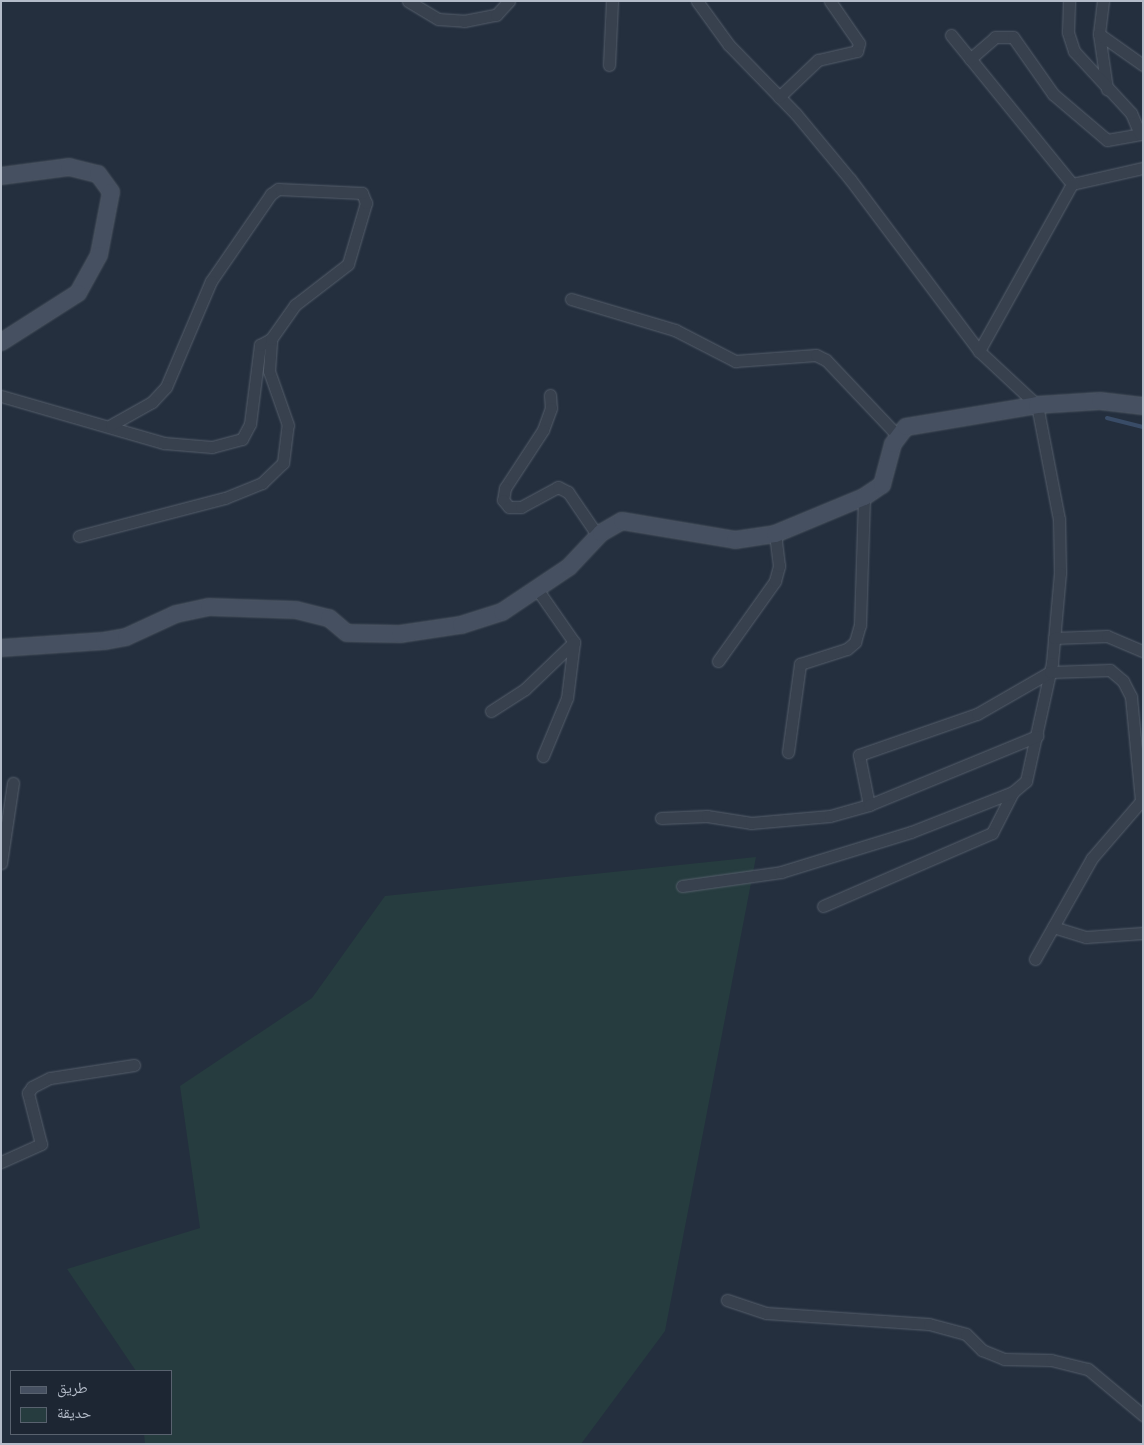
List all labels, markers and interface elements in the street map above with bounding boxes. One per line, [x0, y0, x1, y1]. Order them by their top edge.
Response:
legend [10, 1370, 172, 1435]
text: طريق [57, 1377, 88, 1399]
text: حديقة [57, 1402, 91, 1424]

